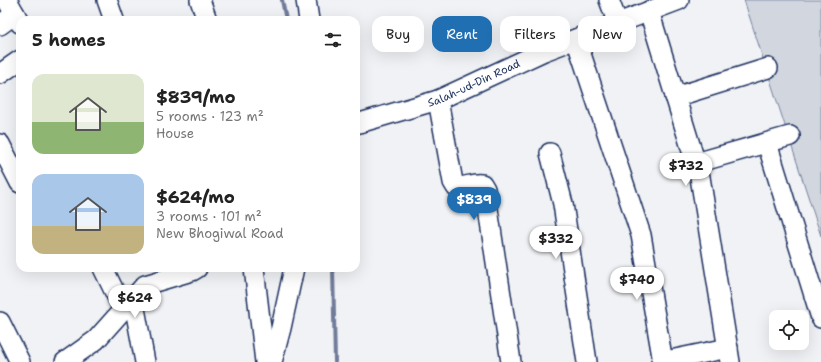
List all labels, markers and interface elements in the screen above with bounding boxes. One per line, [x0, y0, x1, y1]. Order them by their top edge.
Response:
chip: Buy [372, 16, 424, 52]
chip: Rent [432, 16, 492, 52]
chip: Filters [500, 16, 570, 52]
chip: New [578, 16, 636, 52]
text: 5 homes [32, 29, 105, 51]
icon: filters [322, 29, 344, 51]
street label: Salah-ud-Din Road [426, 56, 522, 110]
text: $839/mo [156, 86, 236, 108]
icon: home [64, 90, 112, 138]
text: 5 rooms · 123 m² [156, 108, 264, 125]
text: House [156, 125, 194, 142]
pin: $732 [662, 153, 710, 187]
text: $732 [668, 157, 704, 174]
text: $624/mo [156, 186, 235, 208]
pin: $839 [450, 187, 498, 221]
icon: home [64, 190, 112, 238]
text: $839 [456, 191, 492, 208]
text: 3 rooms · 101 m² [156, 208, 262, 225]
text: New Bhogiwal Road [156, 225, 284, 242]
pin: $332 [532, 226, 580, 260]
text: $332 [538, 230, 574, 247]
pin: $740 [613, 267, 661, 301]
text: $740 [619, 271, 655, 288]
pin: $624 [111, 285, 159, 319]
text: $624 [117, 289, 153, 306]
map controls [769, 310, 809, 350]
button: locate [769, 310, 809, 350]

